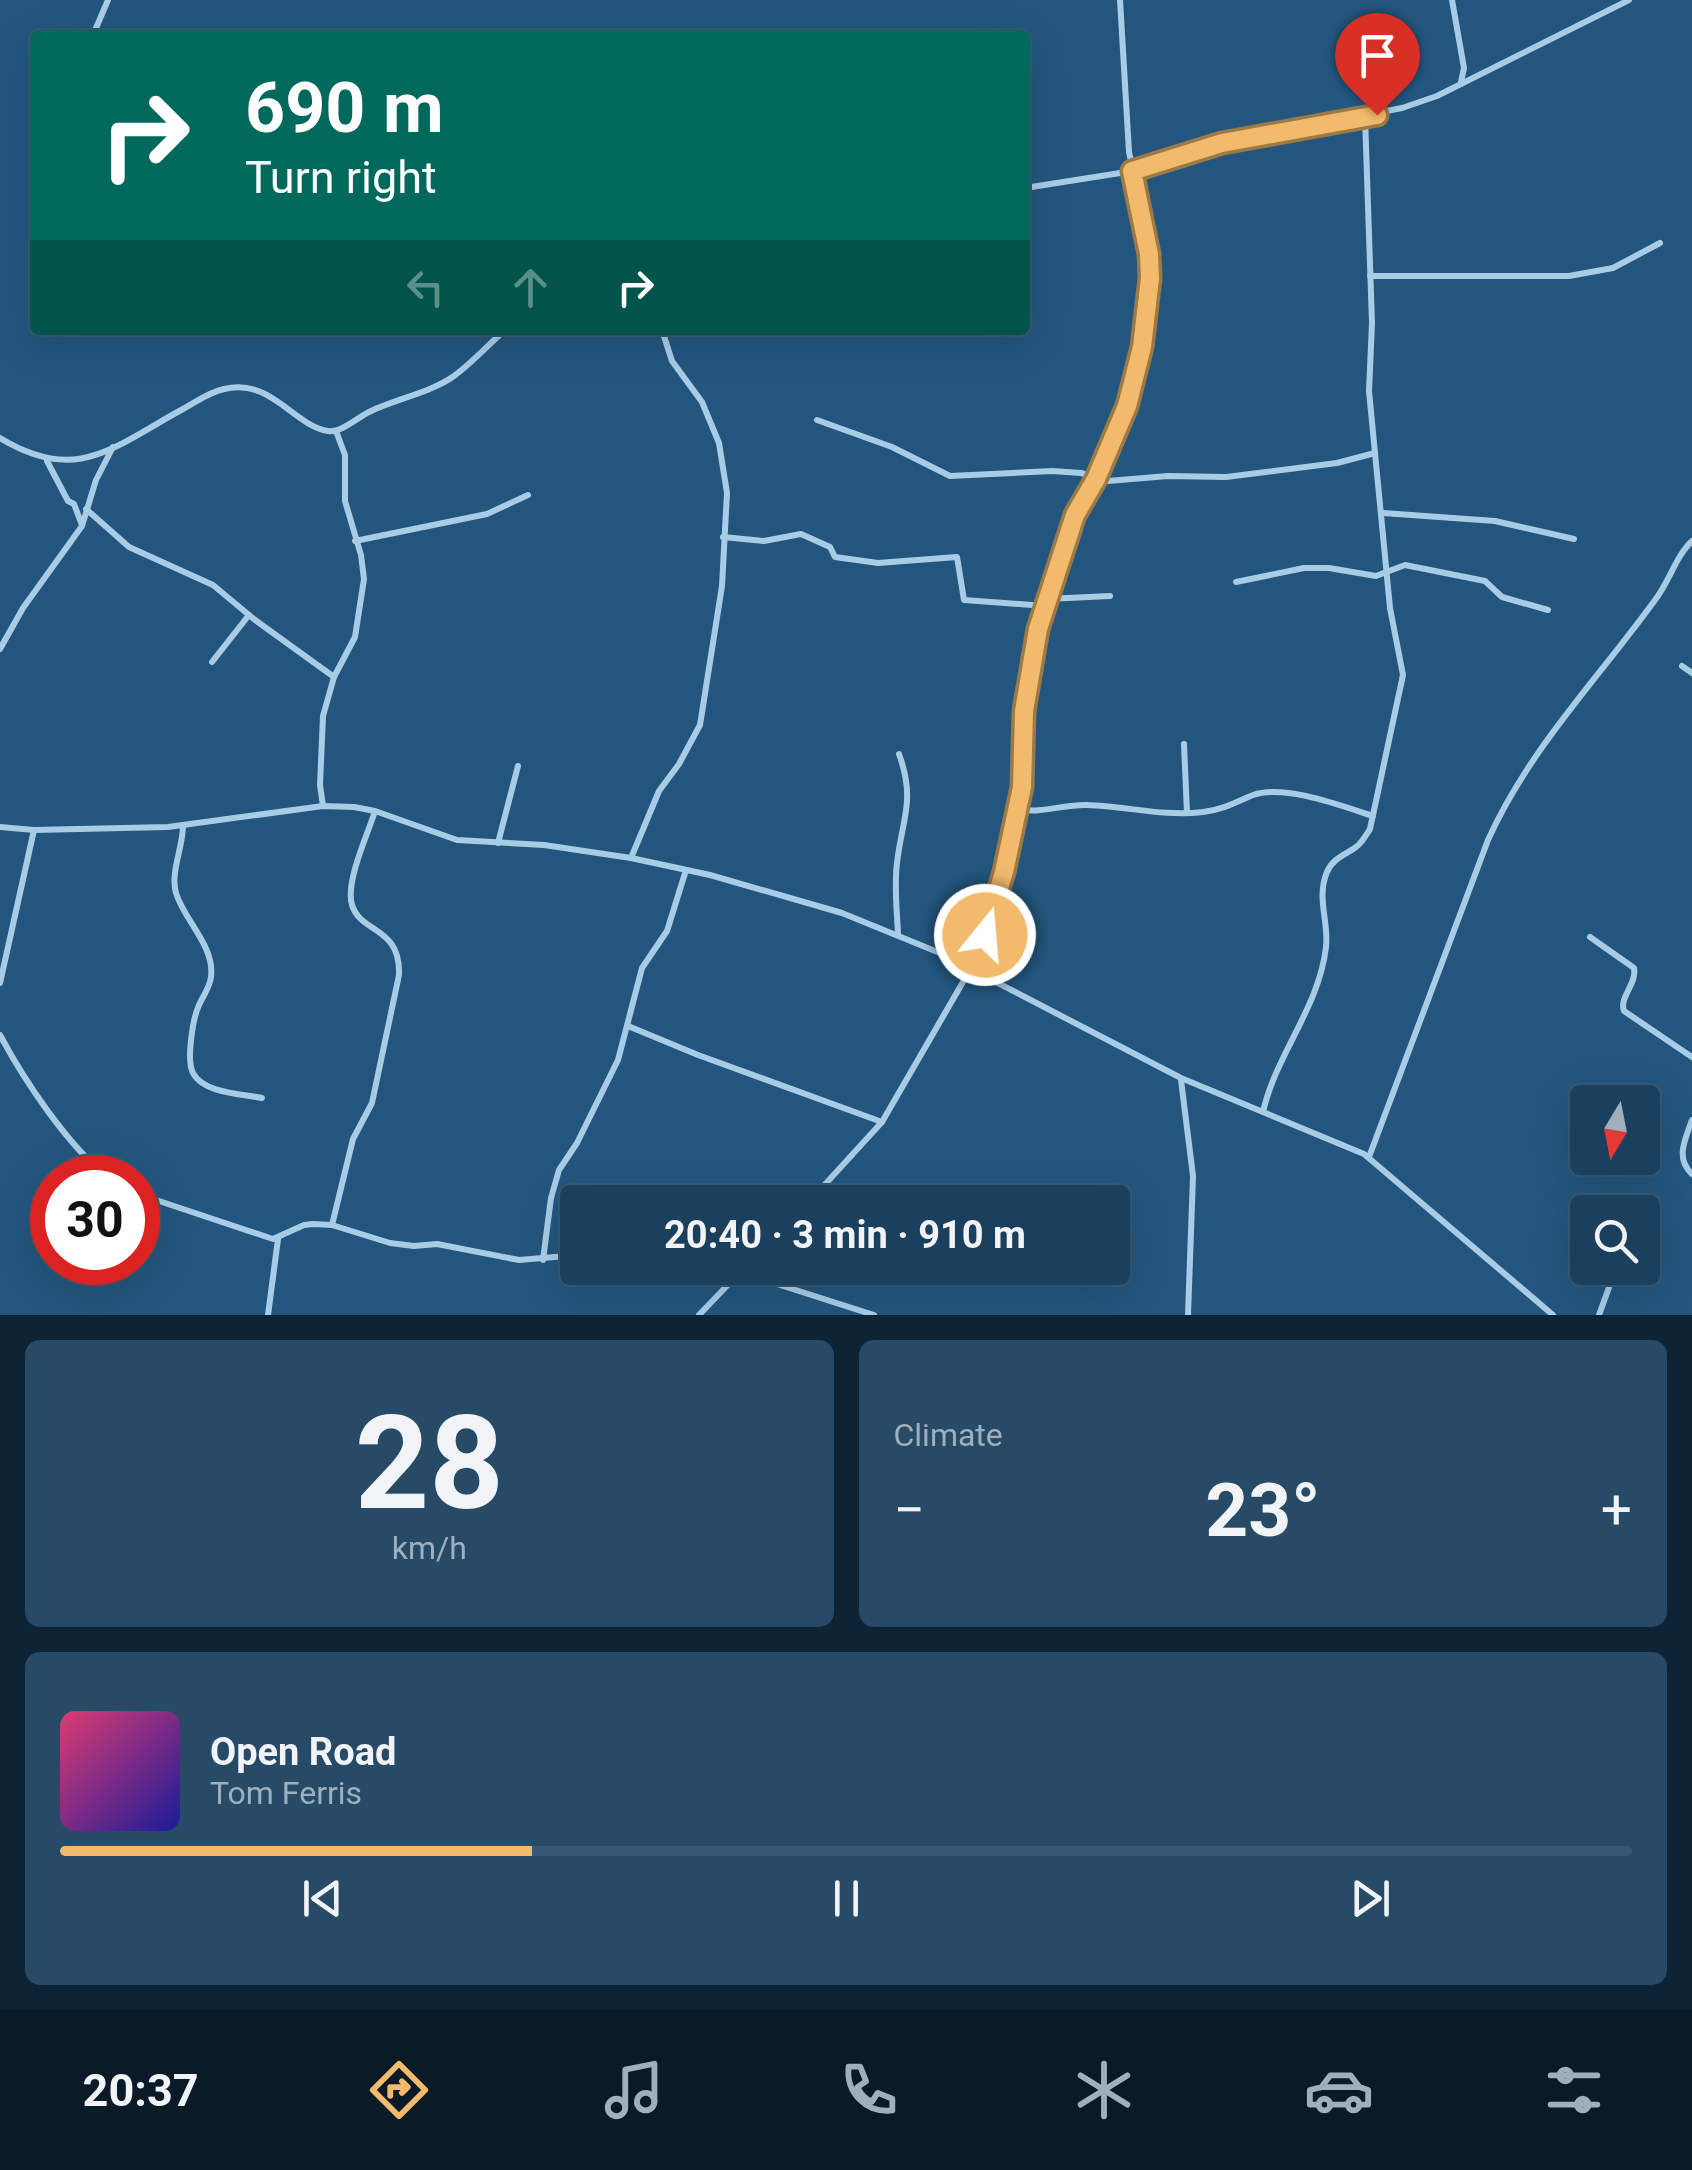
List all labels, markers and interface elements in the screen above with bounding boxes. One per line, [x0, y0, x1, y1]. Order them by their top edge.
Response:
pin [1335, 13, 1420, 116]
icon: arrive [1350, 28, 1405, 83]
text: 690 m [245, 67, 444, 149]
icon: right [80, 70, 210, 200]
text: Turn right [245, 151, 437, 204]
icon: left [398, 260, 453, 315]
icon: ahead [503, 260, 558, 315]
icon: right [608, 260, 663, 315]
position arrow [933, 883, 1037, 987]
north arrow [1570, 1085, 1660, 1175]
map controls [1570, 1085, 1660, 1285]
speed limit sign: 30 [30, 1155, 160, 1285]
button: search [1570, 1195, 1660, 1285]
text: 20:40 · 3 min · 910 m [664, 1213, 1026, 1257]
text: 28 [355, 1387, 504, 1540]
text: Climate [894, 1416, 1003, 1454]
text: 23° [1205, 1466, 1321, 1554]
text: − [894, 1478, 925, 1542]
text: + [1601, 1478, 1632, 1542]
text: km/h [392, 1529, 467, 1567]
text: Open Road [210, 1730, 396, 1774]
text: Tom Ferris [210, 1774, 362, 1812]
icon: previous [295, 1871, 350, 1926]
icon: pause [819, 1871, 874, 1926]
icon: next [1343, 1871, 1398, 1926]
icon: directions [364, 2055, 434, 2125]
icon: music [599, 2055, 669, 2125]
icon: phone [834, 2055, 904, 2125]
icon: climate [1069, 2055, 1139, 2125]
icon: car [1304, 2055, 1374, 2125]
icon: filters [1539, 2055, 1609, 2125]
text: 20:37 [83, 2064, 199, 2117]

